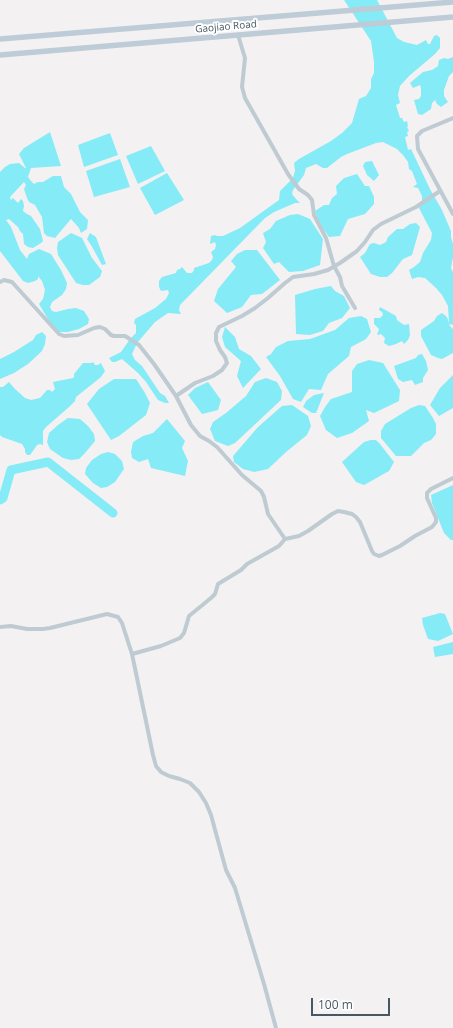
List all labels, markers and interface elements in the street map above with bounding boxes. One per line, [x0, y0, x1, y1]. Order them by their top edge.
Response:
street label: Gaojiao Road [195, 18, 257, 36]
scale bar [313, 990, 392, 1016]
text: 100 m [318, 996, 353, 1013]

